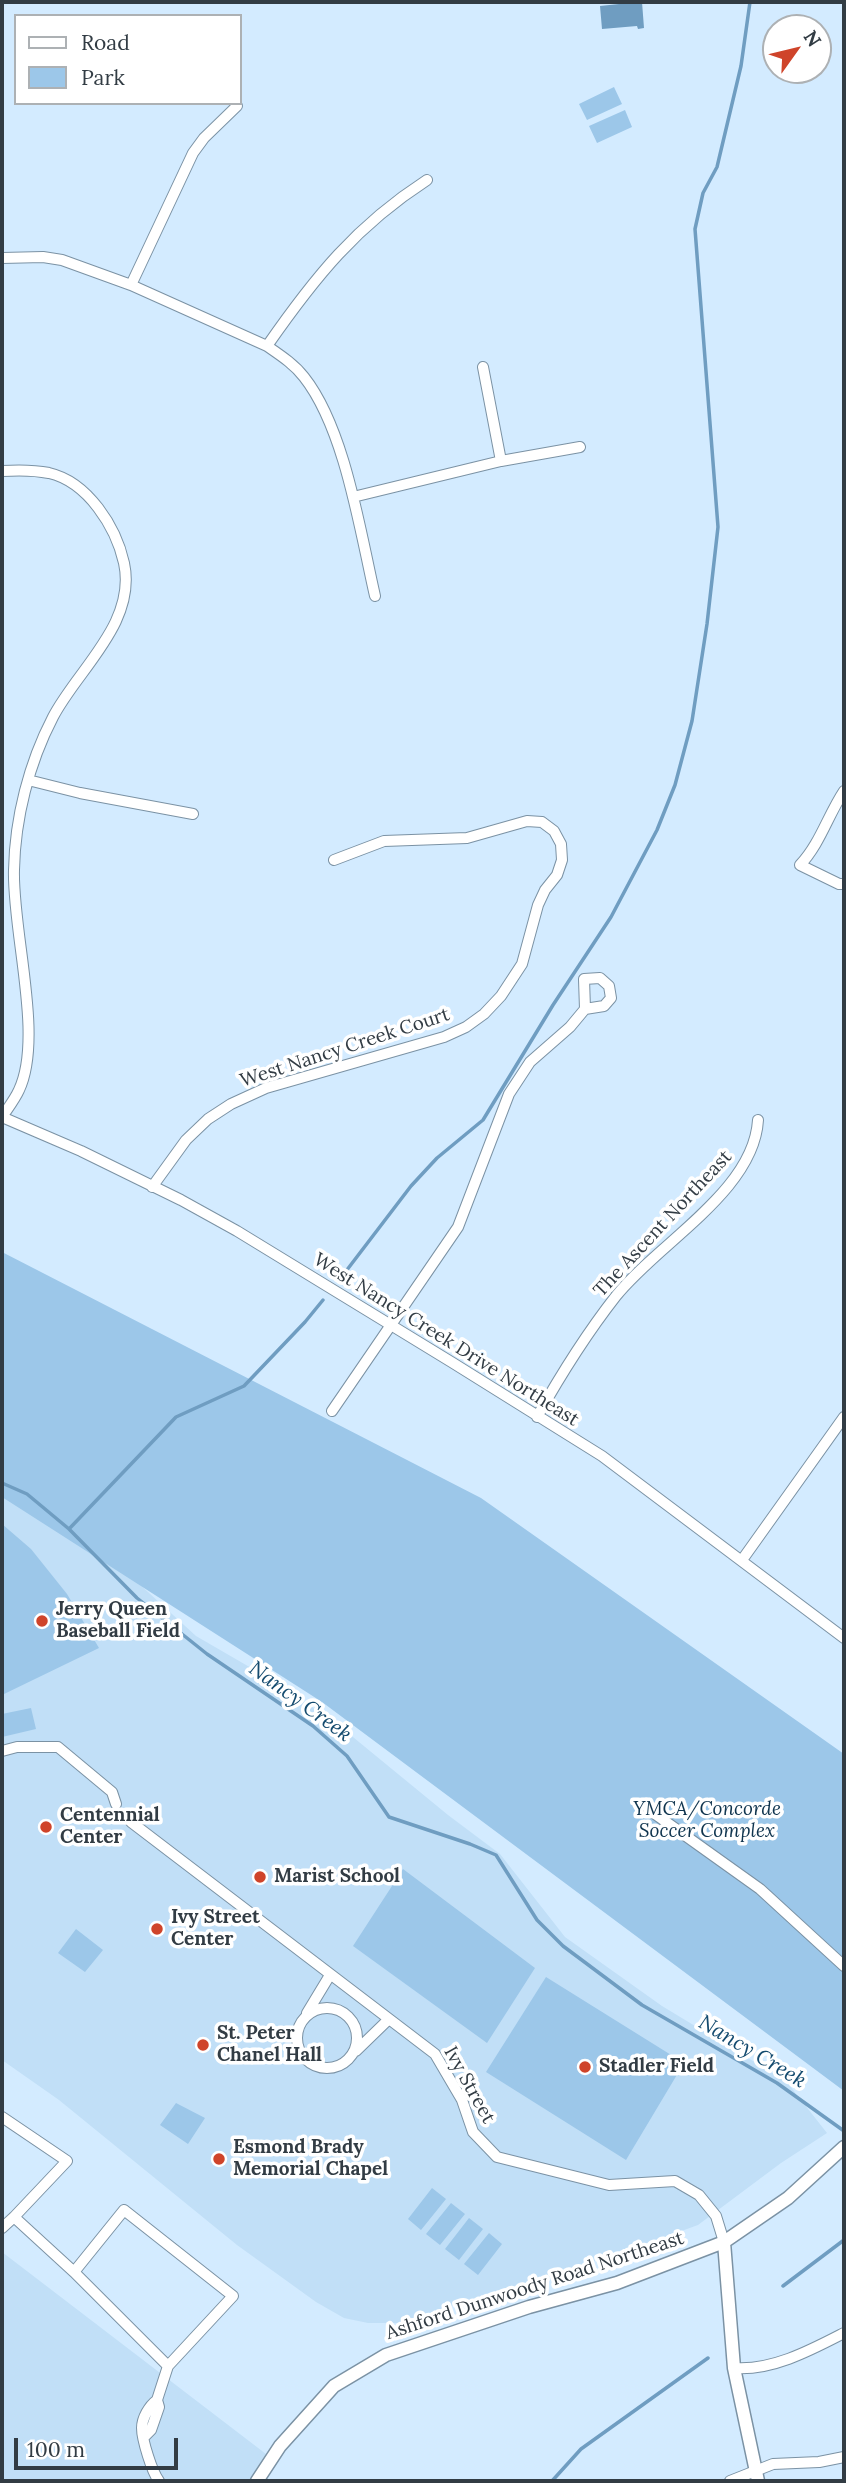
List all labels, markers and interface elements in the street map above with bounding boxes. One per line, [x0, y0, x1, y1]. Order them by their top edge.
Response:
legend [14, 14, 242, 105]
north arrow [762, 14, 832, 84]
text: N [799, 26, 827, 51]
text: Road [81, 29, 130, 56]
text: Park [81, 64, 125, 91]
street label: West Nancy Creek Court [237, 1003, 453, 1093]
street label: The Ascent Northeast [589, 1146, 737, 1302]
street label: West Nancy Creek Drive Northeast [309, 1249, 583, 1431]
place label: Jerry Queen Baseball Field [56, 1599, 180, 1643]
marker: Jerry Queen Baseball Field [34, 1613, 50, 1629]
water label: Nancy Creek [244, 1656, 356, 1748]
park label: YMCA/Concorde Soccer Complex [633, 1799, 781, 1843]
place label: Centennial Center [60, 1805, 160, 1849]
marker: Centennial Center [38, 1819, 54, 1835]
place label: Marist School [274, 1866, 400, 1888]
marker: Marist School [252, 1869, 268, 1885]
place label: Ivy Street Center [171, 1907, 260, 1951]
marker: Ivy Street Center [149, 1921, 165, 1937]
water label: Nancy Creek [694, 2010, 810, 2094]
place label: St. Peter Chanel Hall [217, 2023, 322, 2067]
marker: St. Peter Chanel Hall [195, 2037, 211, 2053]
street label: Ivy Street [439, 2043, 499, 2127]
place label: Stadler Field [599, 2056, 714, 2078]
marker: Stadler Field [577, 2059, 593, 2075]
place label: Esmond Brady Memorial Chapel [233, 2137, 388, 2181]
marker: Esmond Brady Memorial Chapel [211, 2151, 227, 2167]
street label: Ashford Dunwoody Road Northeast [383, 2227, 687, 2345]
scale bar [18, 2424, 182, 2468]
text: 100 m [27, 2436, 85, 2463]

